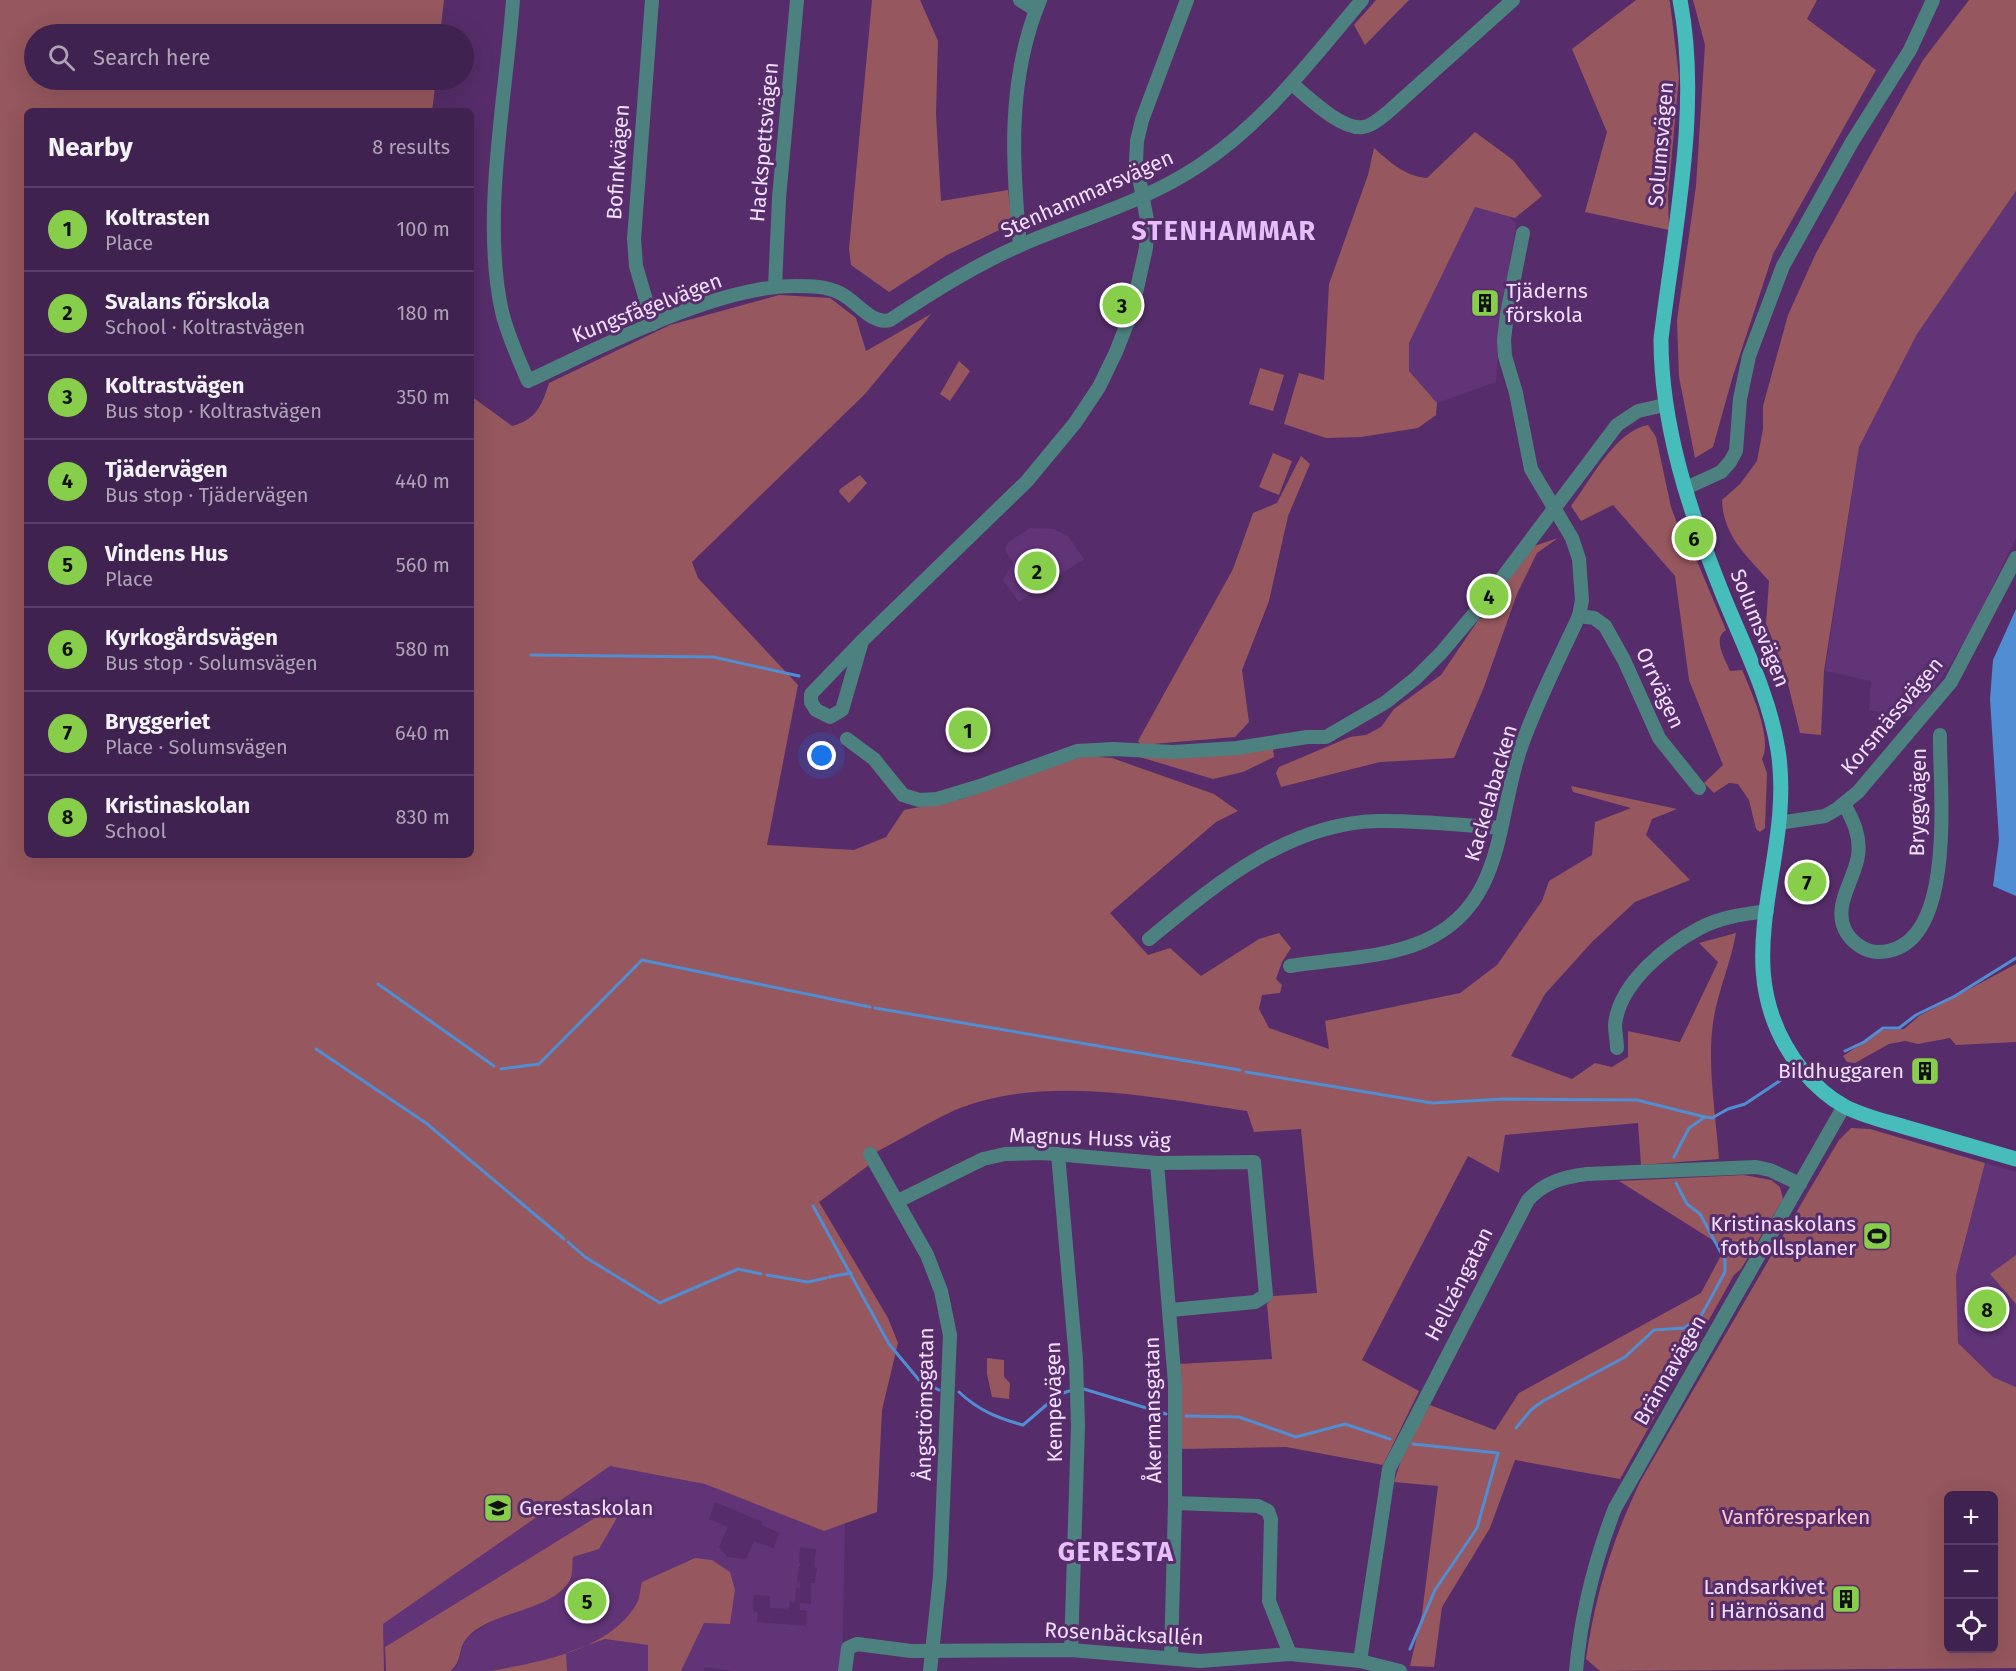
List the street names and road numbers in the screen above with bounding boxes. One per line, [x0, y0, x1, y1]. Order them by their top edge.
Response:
street label: Hackspettsvägen [744, 61, 784, 223]
street label: Solumsvägen [1643, 81, 1679, 207]
street label: Bofinkvägen [601, 103, 635, 221]
street label: Stenhammarsvägen [997, 144, 1177, 244]
street label: Kungsfågelvägen [568, 267, 726, 349]
street label: Solumsvägen [1725, 565, 1795, 691]
street label: Orrvägen [1630, 643, 1690, 733]
street label: Korsmässvägen [1835, 652, 1949, 780]
street label: Kackelabacken [1459, 722, 1523, 864]
street label: Bryggvägen [1904, 748, 1932, 856]
street label: Magnus Huss väg [1009, 1122, 1171, 1154]
street label: Hellzéngatan [1419, 1223, 1499, 1345]
street label: Brännavägen [1628, 1310, 1712, 1430]
street label: Ångströmsgatan [911, 1327, 939, 1481]
street label: Åkermansgatan [1139, 1336, 1167, 1484]
street label: Kempevägen [1040, 1341, 1068, 1463]
street label: Rosenbäcksallén [1044, 1617, 1204, 1651]

